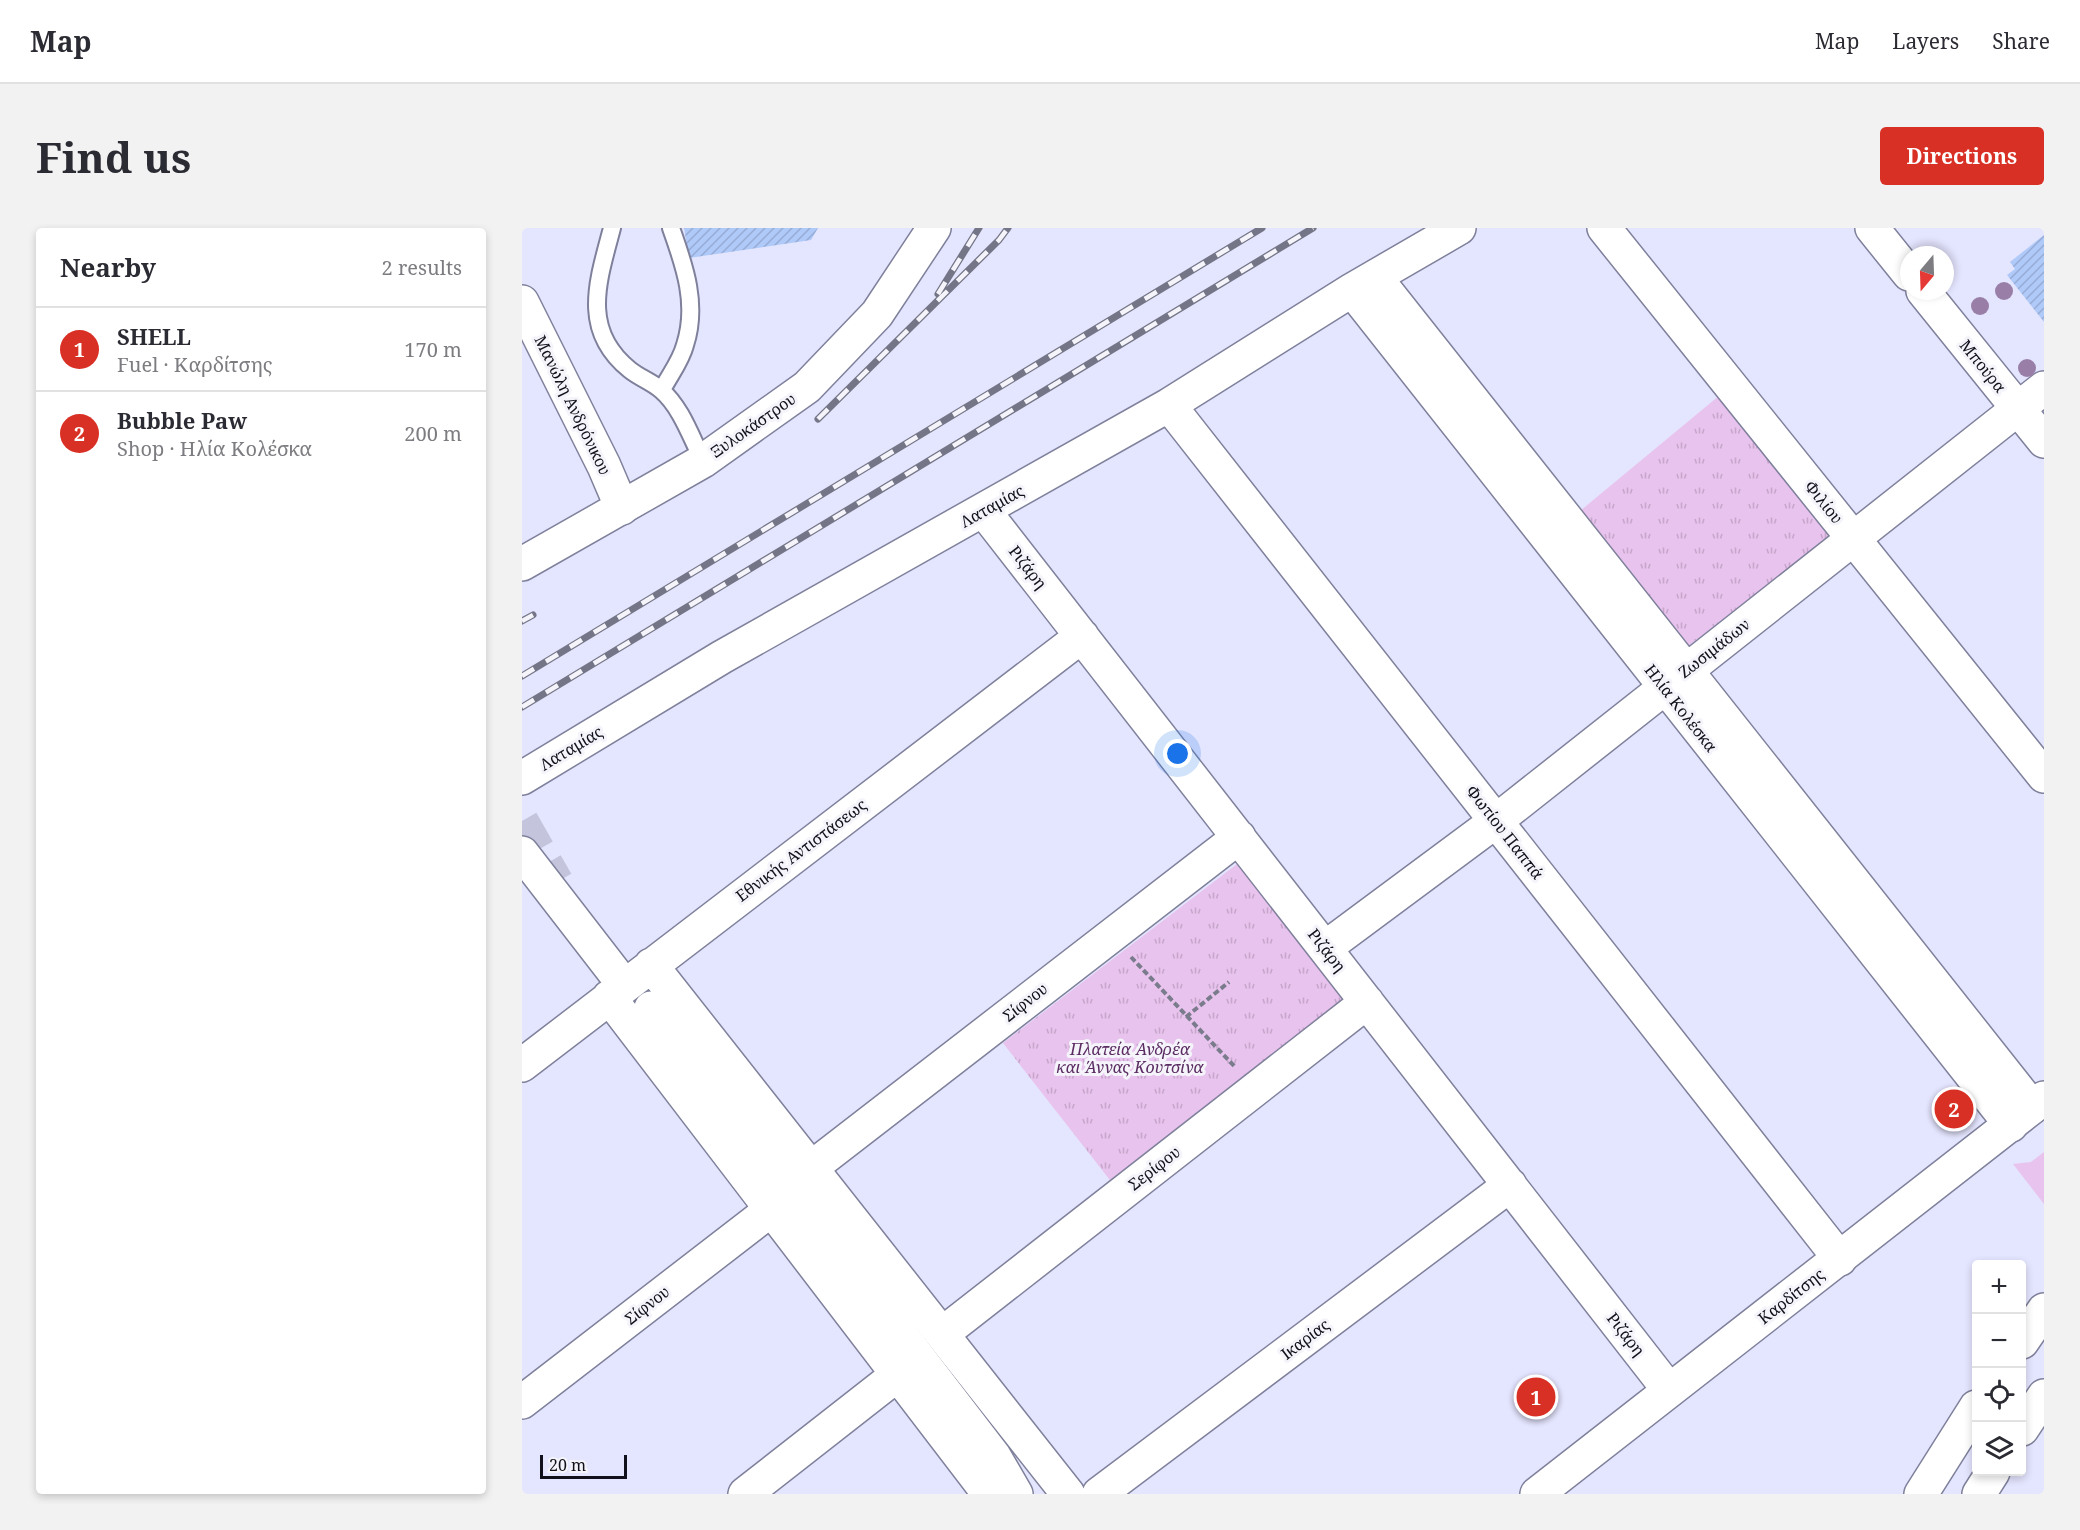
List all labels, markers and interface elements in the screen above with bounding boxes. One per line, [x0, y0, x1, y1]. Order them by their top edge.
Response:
text: Map [30, 22, 92, 60]
text: Map [1815, 27, 1859, 55]
text: Layers [1892, 27, 1959, 55]
text: Share [1992, 27, 2050, 55]
button: Directions [1880, 127, 2044, 185]
text: Find us [36, 128, 191, 185]
north arrow [1900, 246, 1954, 300]
text: Nearby [60, 249, 156, 285]
text: 2 results [382, 254, 462, 281]
text: SHELL [117, 321, 191, 351]
street label: Μανώλη Ανδρόνικου [530, 332, 616, 478]
street label: Μπούρα [1955, 335, 2011, 397]
text: 1 [74, 336, 85, 363]
text: 170 m [404, 336, 462, 363]
text: Fuel · Καρδίτσης [117, 351, 272, 378]
street label: Ξυλοκάστρου [706, 388, 800, 462]
text: Bubble Paw [117, 405, 247, 435]
text: 2 [74, 420, 85, 447]
text: 200 m [404, 420, 462, 447]
text: Shop · Ηλία Κολέσκα [117, 435, 312, 462]
street label: Φιλίου [1800, 476, 1848, 528]
street label: Λαταμίας [956, 479, 1028, 533]
street label: Ριζάρη [1004, 541, 1052, 593]
street label: Ζωσιμάδων [1674, 613, 1754, 683]
street label: Ηλία Κολέσκα [1640, 660, 1722, 756]
street label: Λαταμίας [535, 720, 607, 775]
your location [1163, 739, 1192, 768]
street label: Φωτίου Παππά [1461, 780, 1549, 884]
street label: Εθνικής Αντιστάσεως [731, 793, 871, 907]
street label: Ριζάρη [1303, 924, 1351, 976]
street label: Σίφνου [998, 978, 1052, 1026]
park label: Πλατεία Ανδρέα και Άννας Κουτσίνα [1057, 1038, 1204, 1078]
pin: 2 [1934, 1086, 1974, 1132]
street label: Σερίφου [1123, 1141, 1185, 1195]
map controls [1972, 1260, 2026, 1476]
button: + [1972, 1260, 2026, 1314]
street label: Καρδίτσης [1753, 1263, 1829, 1329]
street label: Σίφνου [620, 1281, 674, 1329]
street label: Ριζάρη [1602, 1308, 1650, 1360]
street label: Ικαρίας [1276, 1313, 1334, 1365]
button: − [1972, 1314, 2026, 1368]
button: locate [1972, 1368, 2026, 1422]
pin: 1 [1516, 1374, 1556, 1420]
button: layers [1972, 1422, 2026, 1476]
scale bar [540, 1452, 627, 1480]
text: 20 m [549, 1454, 586, 1476]

